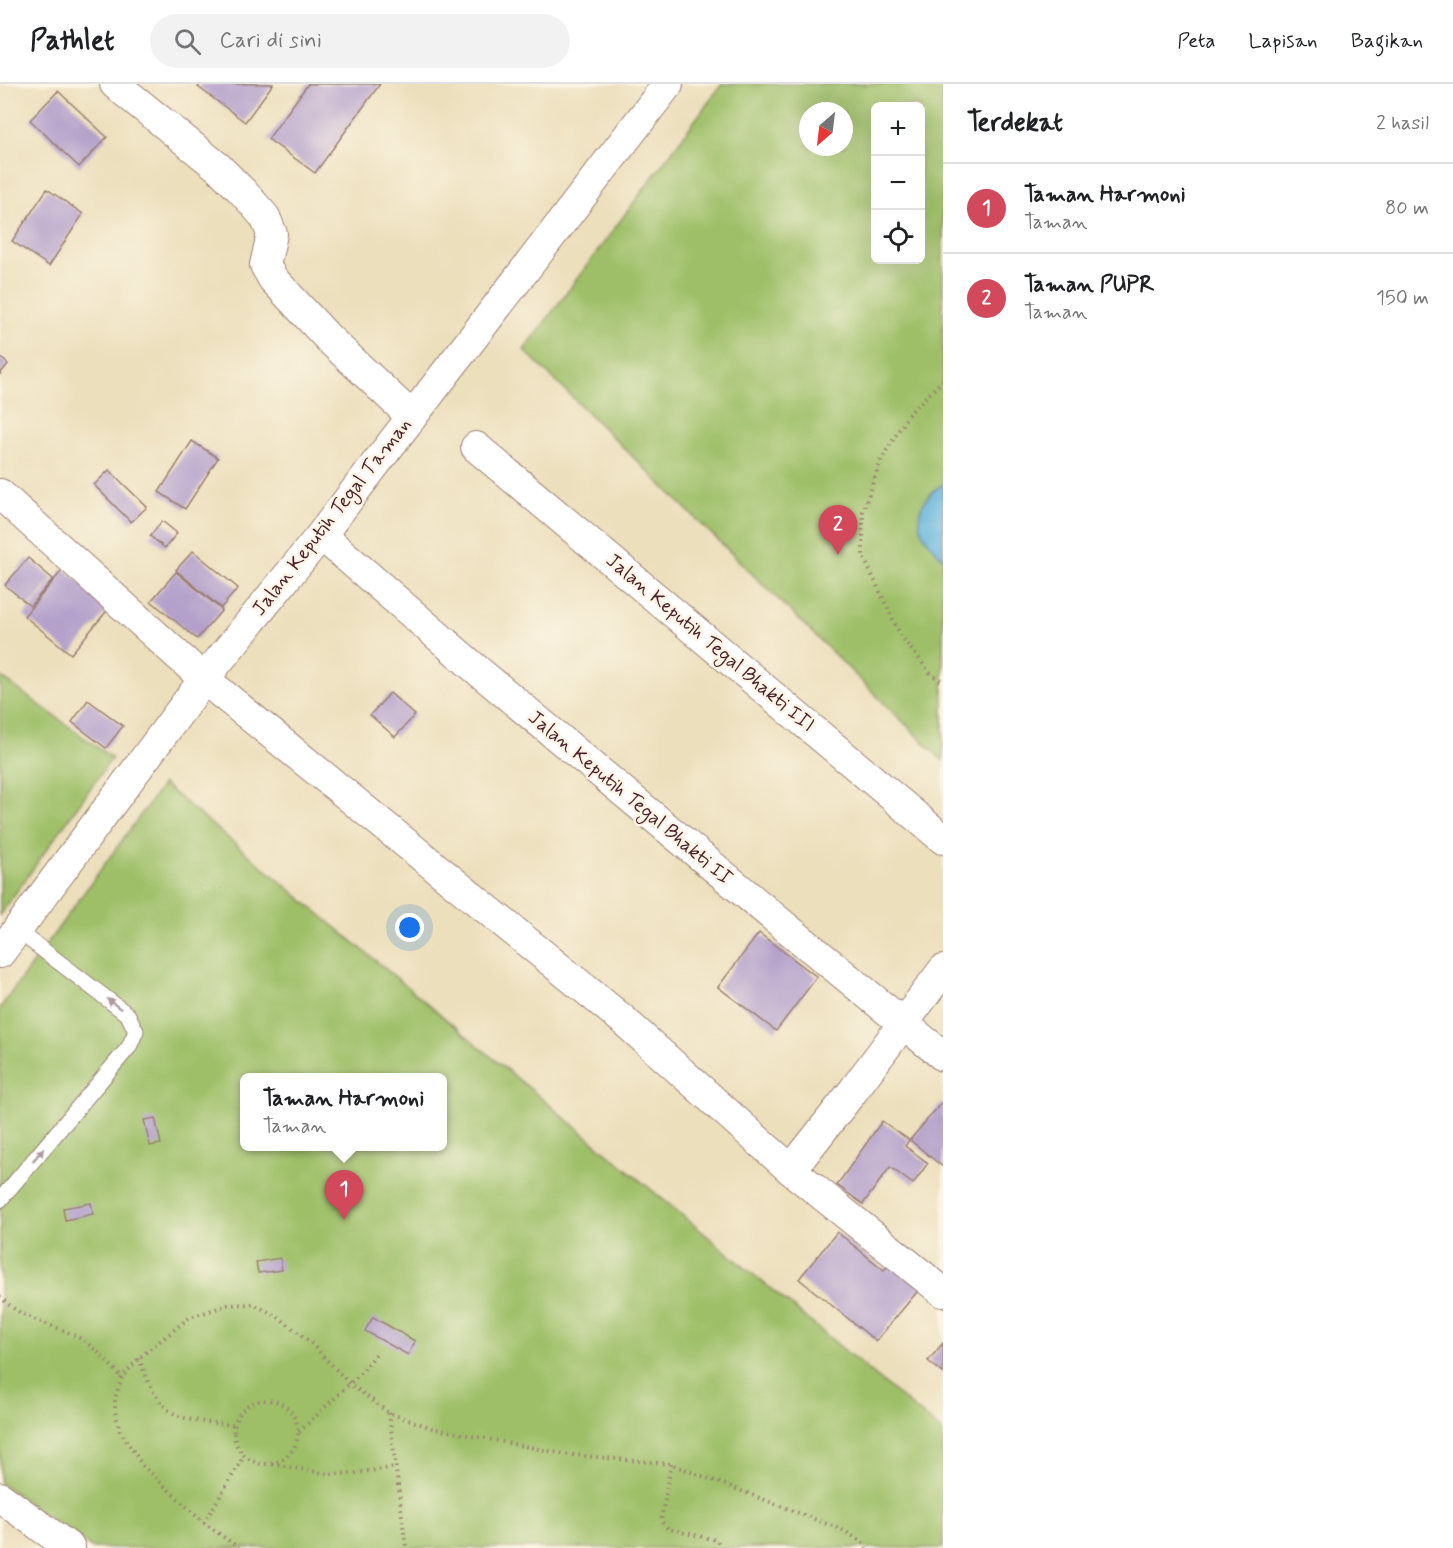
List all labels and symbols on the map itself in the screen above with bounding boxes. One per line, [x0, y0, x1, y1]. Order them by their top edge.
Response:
north arrow [799, 102, 853, 156]
street label: Jalan Keputih Tegal Taman [246, 412, 419, 622]
pin: 2 [818, 506, 858, 555]
street label: Jalan Keputih Tegal Bhakti III [599, 547, 820, 739]
street label: Jalan Keputih Tegal Bhakti II [521, 704, 738, 893]
your location [395, 913, 424, 942]
one-way arrow [106, 999, 121, 1011]
one-way arrow [31, 1148, 44, 1163]
pin: 1 [324, 1170, 364, 1220]

